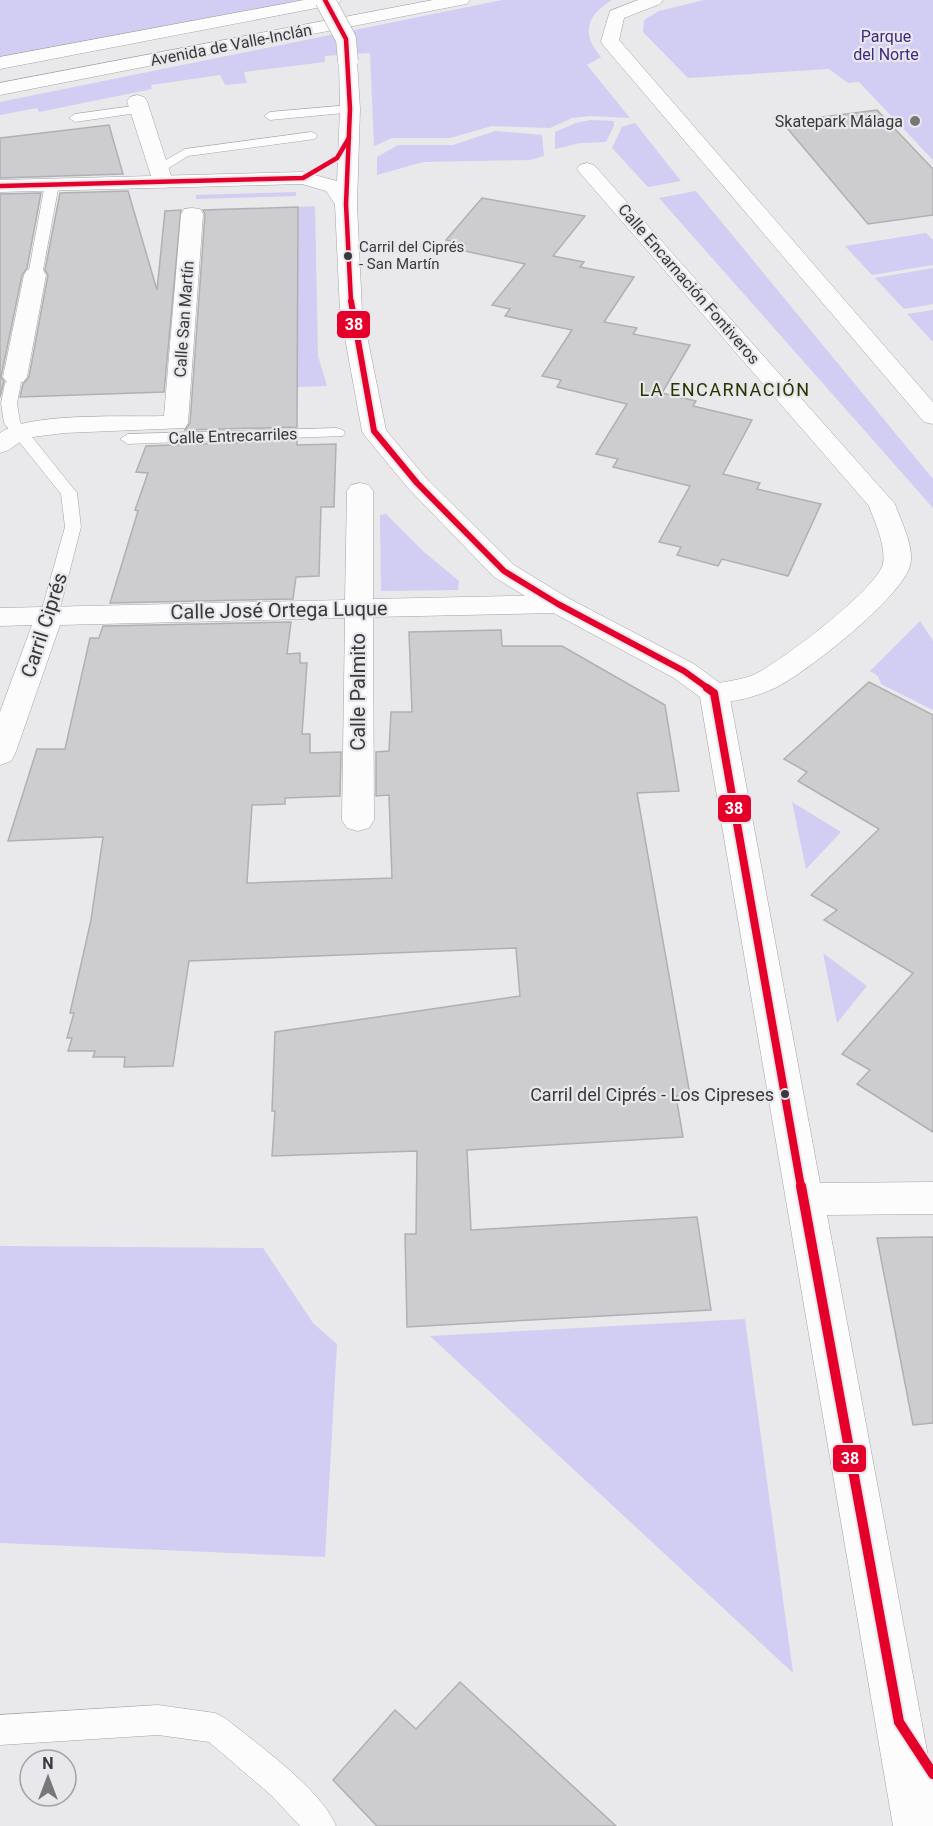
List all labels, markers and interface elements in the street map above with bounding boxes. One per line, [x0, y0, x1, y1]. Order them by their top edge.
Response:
street label: Avenida de Valle-Inclán [149, 20, 313, 70]
park label: Parque del Norte [853, 27, 919, 64]
place label: Skatepark Málaga [775, 112, 903, 131]
marker: Skatepark Málaga [908, 114, 922, 128]
street label: Calle Encarnación Fontiveros [614, 200, 764, 368]
place label: Carril del Ciprés - San Martín [359, 238, 464, 273]
marker: Carril del Ciprés - San Martín [342, 250, 354, 262]
street label: Calle San Martín [170, 260, 198, 378]
line badge: 38 [336, 310, 371, 339]
text: 38 [345, 315, 363, 334]
district label: LA ENCARNACIÓN [639, 379, 811, 400]
street label: Calle Entrecarriles [168, 424, 298, 448]
street label: Carril Ciprés [16, 570, 72, 680]
street label: Calle José Ortega Luque [170, 596, 388, 624]
street label: Calle Palmito [346, 633, 370, 751]
line badge: 38 [717, 794, 752, 823]
text: 38 [725, 799, 743, 818]
place label: Carril del Ciprés - Los Cipreses [530, 1084, 774, 1105]
marker: Carril del Ciprés - Los Cipreses [779, 1088, 791, 1100]
line badge: 38 [832, 1444, 867, 1473]
text: 38 [841, 1449, 859, 1468]
north arrow [18, 1748, 78, 1808]
text: N [42, 1754, 54, 1773]

